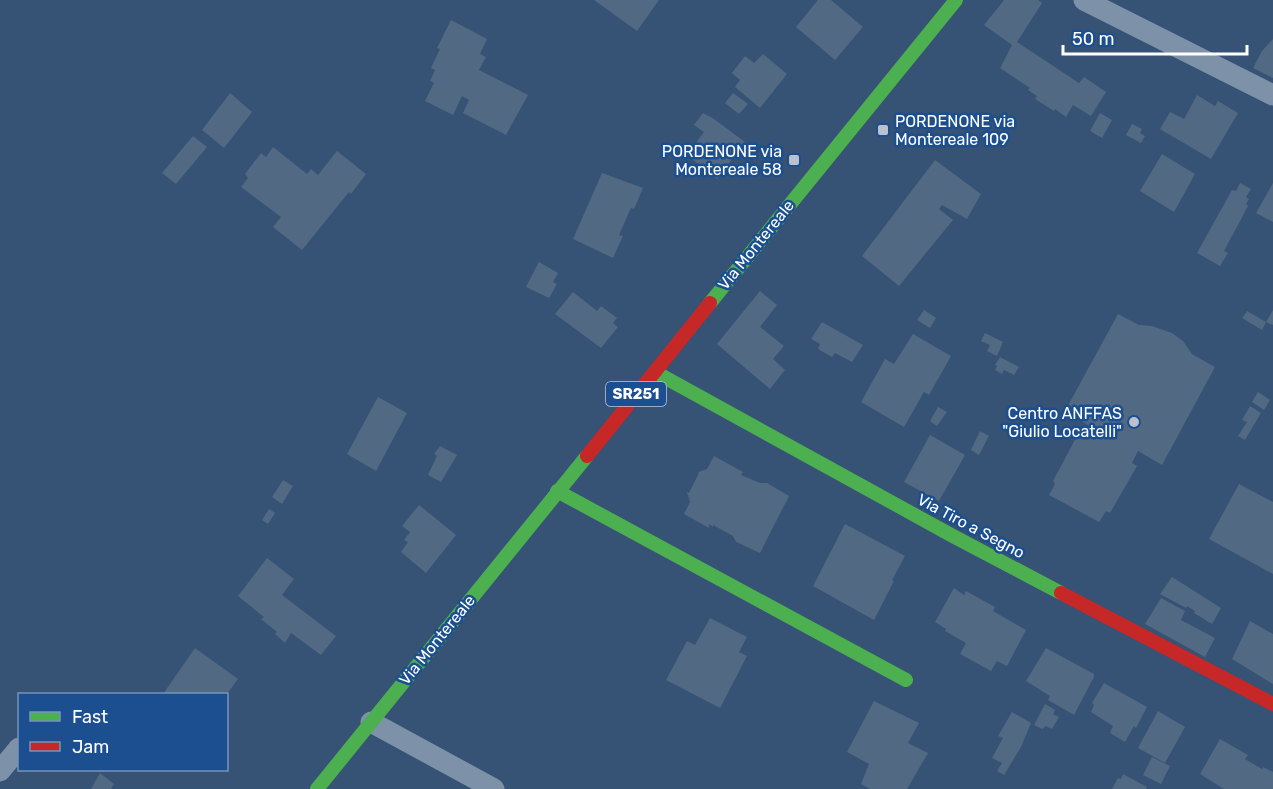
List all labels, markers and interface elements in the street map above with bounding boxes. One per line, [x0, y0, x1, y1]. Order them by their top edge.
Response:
scale bar [1063, 18, 1248, 56]
text: 50 m [1072, 28, 1115, 50]
place label: PORDENONE via Montereale 109 [895, 112, 1015, 149]
marker: PORDENONE via Montereale 109 [876, 123, 890, 137]
place label: PORDENONE via Montereale 58 [662, 142, 782, 179]
marker: PORDENONE via Montereale 58 [787, 153, 801, 167]
street label: Via Montereale [714, 196, 798, 294]
road number: SR251 [606, 382, 666, 406]
place label: Centro ANFFAS "Giulio Locatelli" [1002, 404, 1122, 441]
marker: Centro ANFFAS "Giulio Locatelli" [1127, 415, 1141, 429]
street label: Via Tiro a Segno [914, 490, 1028, 562]
street label: Via Montereale [395, 591, 479, 689]
legend [18, 693, 228, 771]
text: Fast [72, 706, 108, 728]
text: Jam [72, 736, 109, 758]

